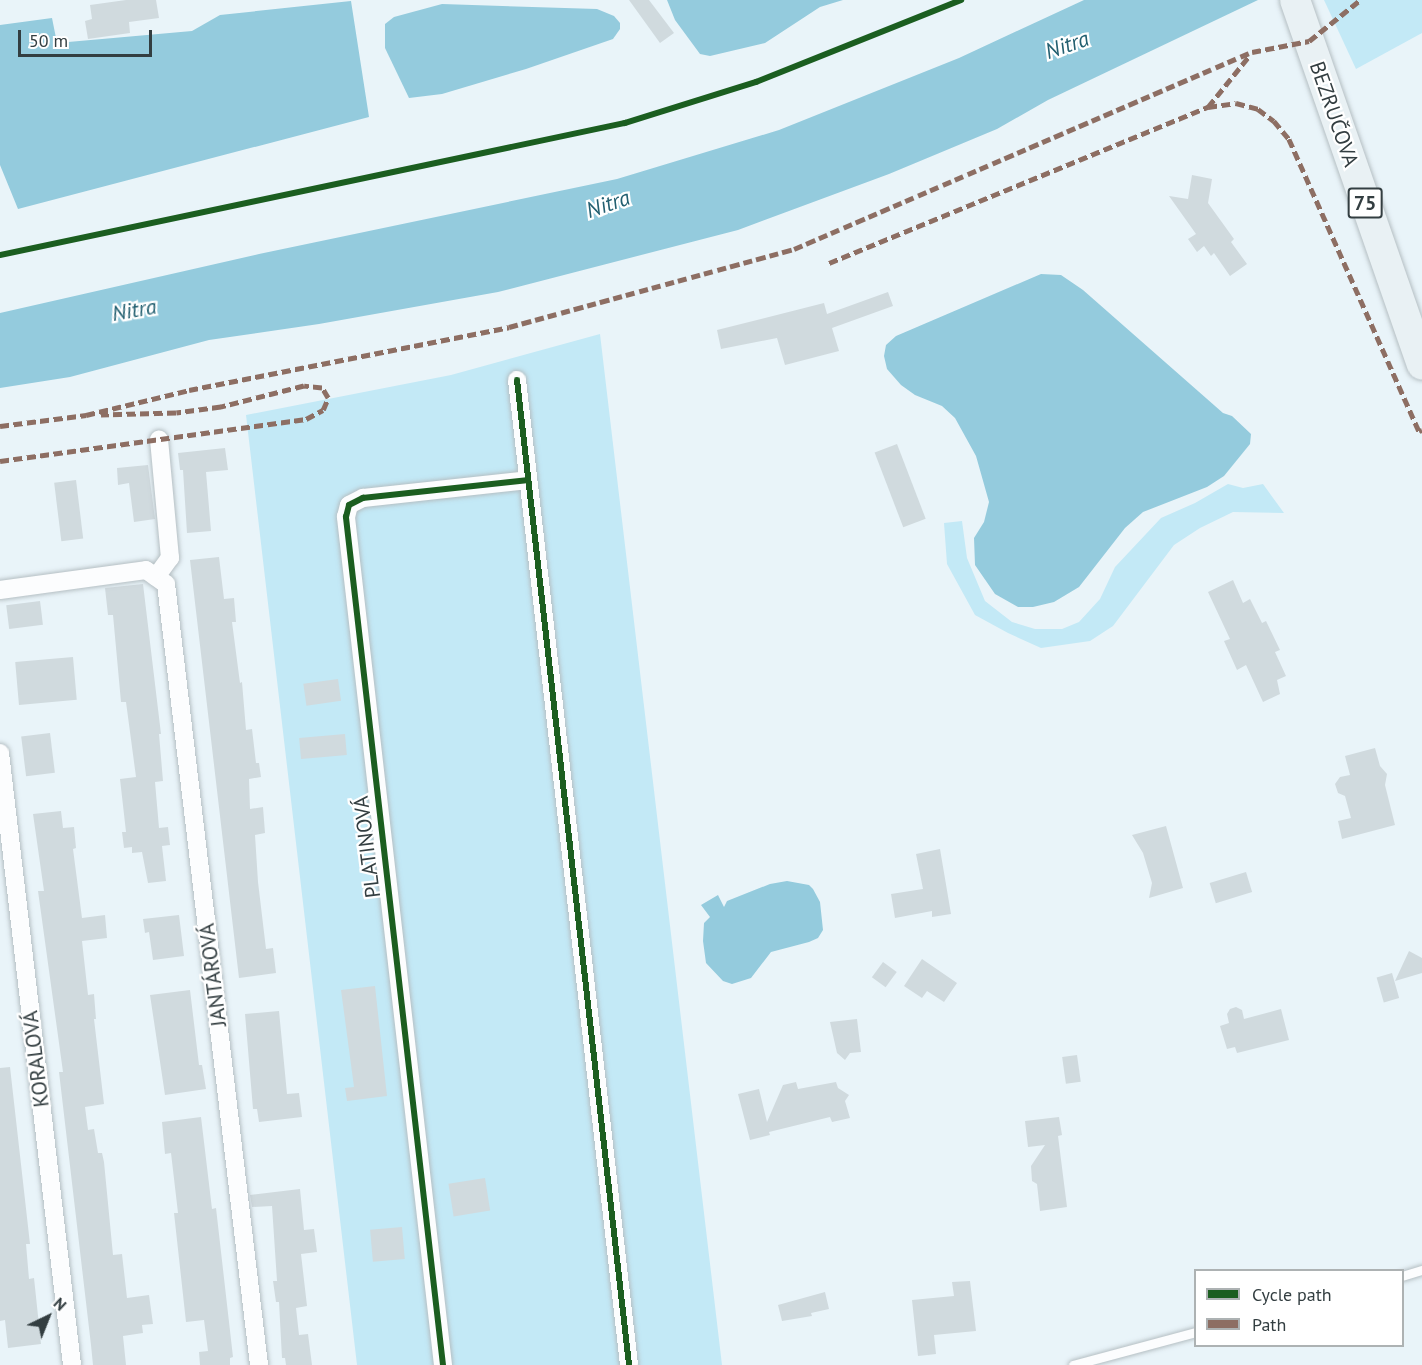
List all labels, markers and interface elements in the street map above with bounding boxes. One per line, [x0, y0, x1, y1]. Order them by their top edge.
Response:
scale bar [21, 18, 154, 56]
water label: Nitra [1042, 25, 1092, 65]
text: 50 m [29, 29, 68, 52]
street label: BEZRUČOVA [1304, 58, 1364, 170]
water label: Nitra [583, 184, 633, 224]
road number: 75 [1347, 186, 1383, 220]
water label: Nitra [110, 293, 158, 327]
street label: PLATINOVÁ [348, 795, 386, 899]
street label: JANTÁROVÁ [194, 922, 232, 1028]
street label: KORALOVÁ [18, 1009, 54, 1109]
legend [1194, 1269, 1404, 1347]
text: Cycle path [1252, 1283, 1332, 1306]
north arrow [18, 1287, 78, 1347]
text: N [50, 1293, 71, 1315]
text: Path [1252, 1313, 1286, 1336]

